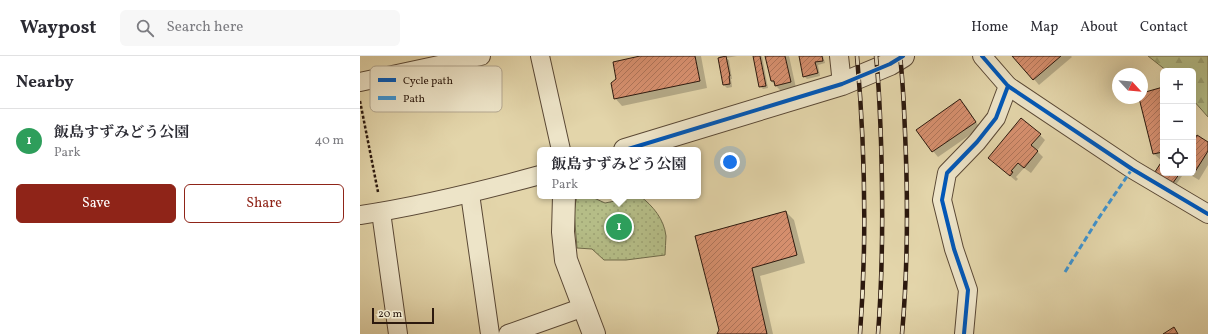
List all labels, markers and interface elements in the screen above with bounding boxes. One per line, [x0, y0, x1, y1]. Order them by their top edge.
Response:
search box [120, 10, 400, 46]
text: Waypost [20, 15, 96, 41]
icon: search [134, 17, 156, 39]
text: Search here [166, 17, 243, 38]
text: Home [971, 18, 1008, 37]
text: Map [1030, 18, 1058, 37]
text: About [1080, 18, 1118, 37]
text: Contact [1140, 18, 1188, 37]
legend [370, 66, 502, 112]
north arrow [1112, 68, 1148, 104]
map controls [1160, 68, 1196, 176]
button: + [1160, 68, 1196, 104]
text: Nearby [16, 71, 74, 94]
text: Cycle path [403, 74, 453, 89]
text: Path [403, 92, 426, 107]
button: − [1160, 104, 1196, 140]
text: 飯島すずみどう公園 [54, 123, 189, 144]
text: 1 [26, 132, 32, 150]
text: 40 m [315, 132, 344, 150]
button: locate [1160, 140, 1196, 176]
text: Park [54, 144, 81, 162]
popup [537, 147, 701, 199]
your location [720, 152, 740, 172]
text: 飯島すずみどう公園 [551, 155, 687, 176]
text: Park [551, 176, 578, 194]
button: Save [16, 184, 176, 223]
button: Share [184, 184, 344, 223]
pin: 1 [606, 212, 632, 242]
scale bar [372, 306, 434, 325]
text: 20 m [378, 307, 402, 322]

